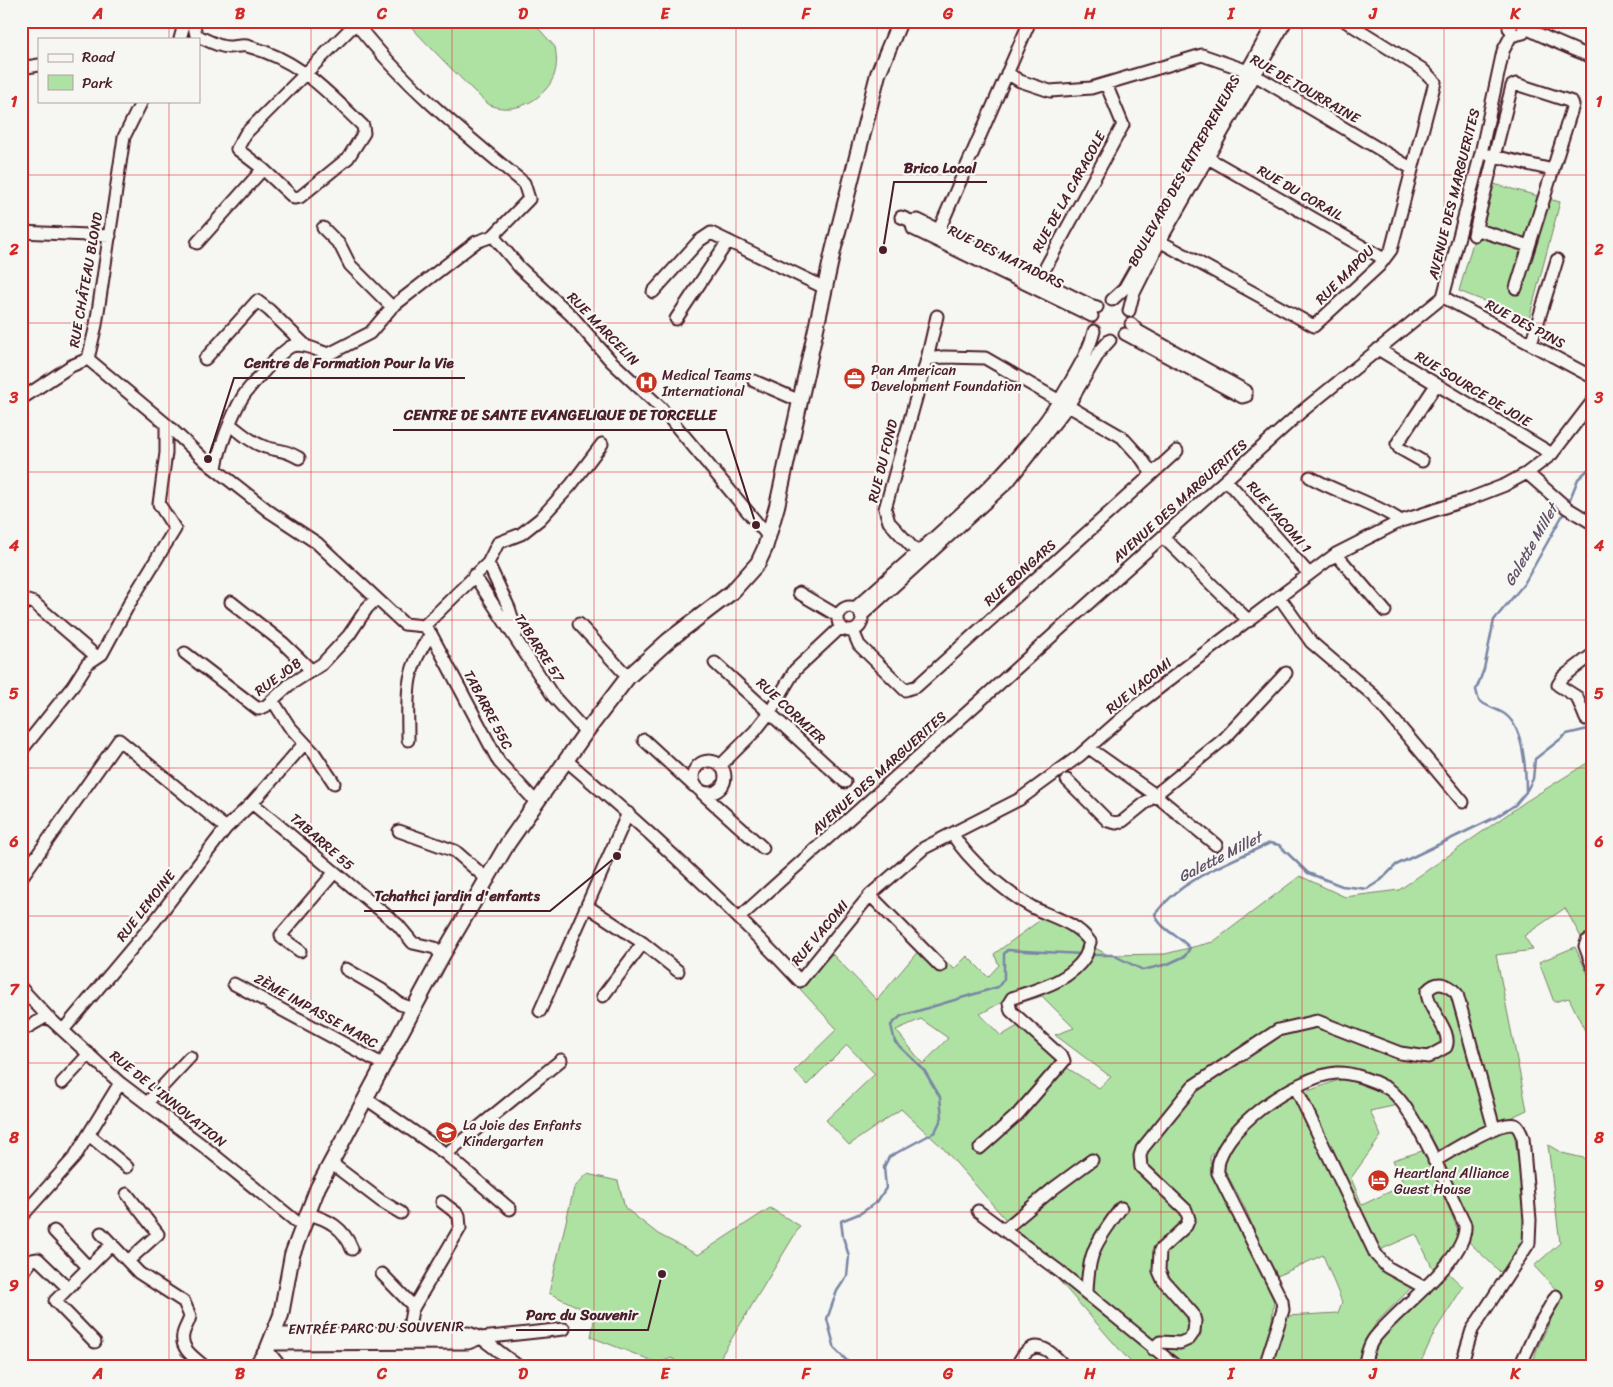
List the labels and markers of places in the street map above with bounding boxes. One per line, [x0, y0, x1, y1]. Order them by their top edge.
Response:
callout: Brico Local [894, 152, 987, 182]
callout: Centre de Formation Pour la Vie [234, 348, 465, 378]
place label: Pan American Development Foundation [871, 358, 1022, 399]
place label: Medical Teams International [661, 363, 752, 404]
office icon: Pan American Development Foundation [843, 366, 867, 390]
hospital icon: Medical Teams International [634, 371, 658, 395]
callout: CENTRE DE SANTE EVANGELIQUE DE TORCELLE [393, 400, 726, 430]
callout: Tchathci jardin d'enfants [364, 881, 550, 911]
place label: La Joie des Enfants Kindergarten [463, 1113, 582, 1154]
school or university icon: La Joie des Enfants Kindergarten [435, 1121, 459, 1145]
place label: Heartland Alliance Guest House [1394, 1161, 1509, 1202]
hotel icon: Heartland Alliance Guest House [1366, 1169, 1390, 1193]
callout: Parc du Souvenir [516, 1300, 648, 1330]

